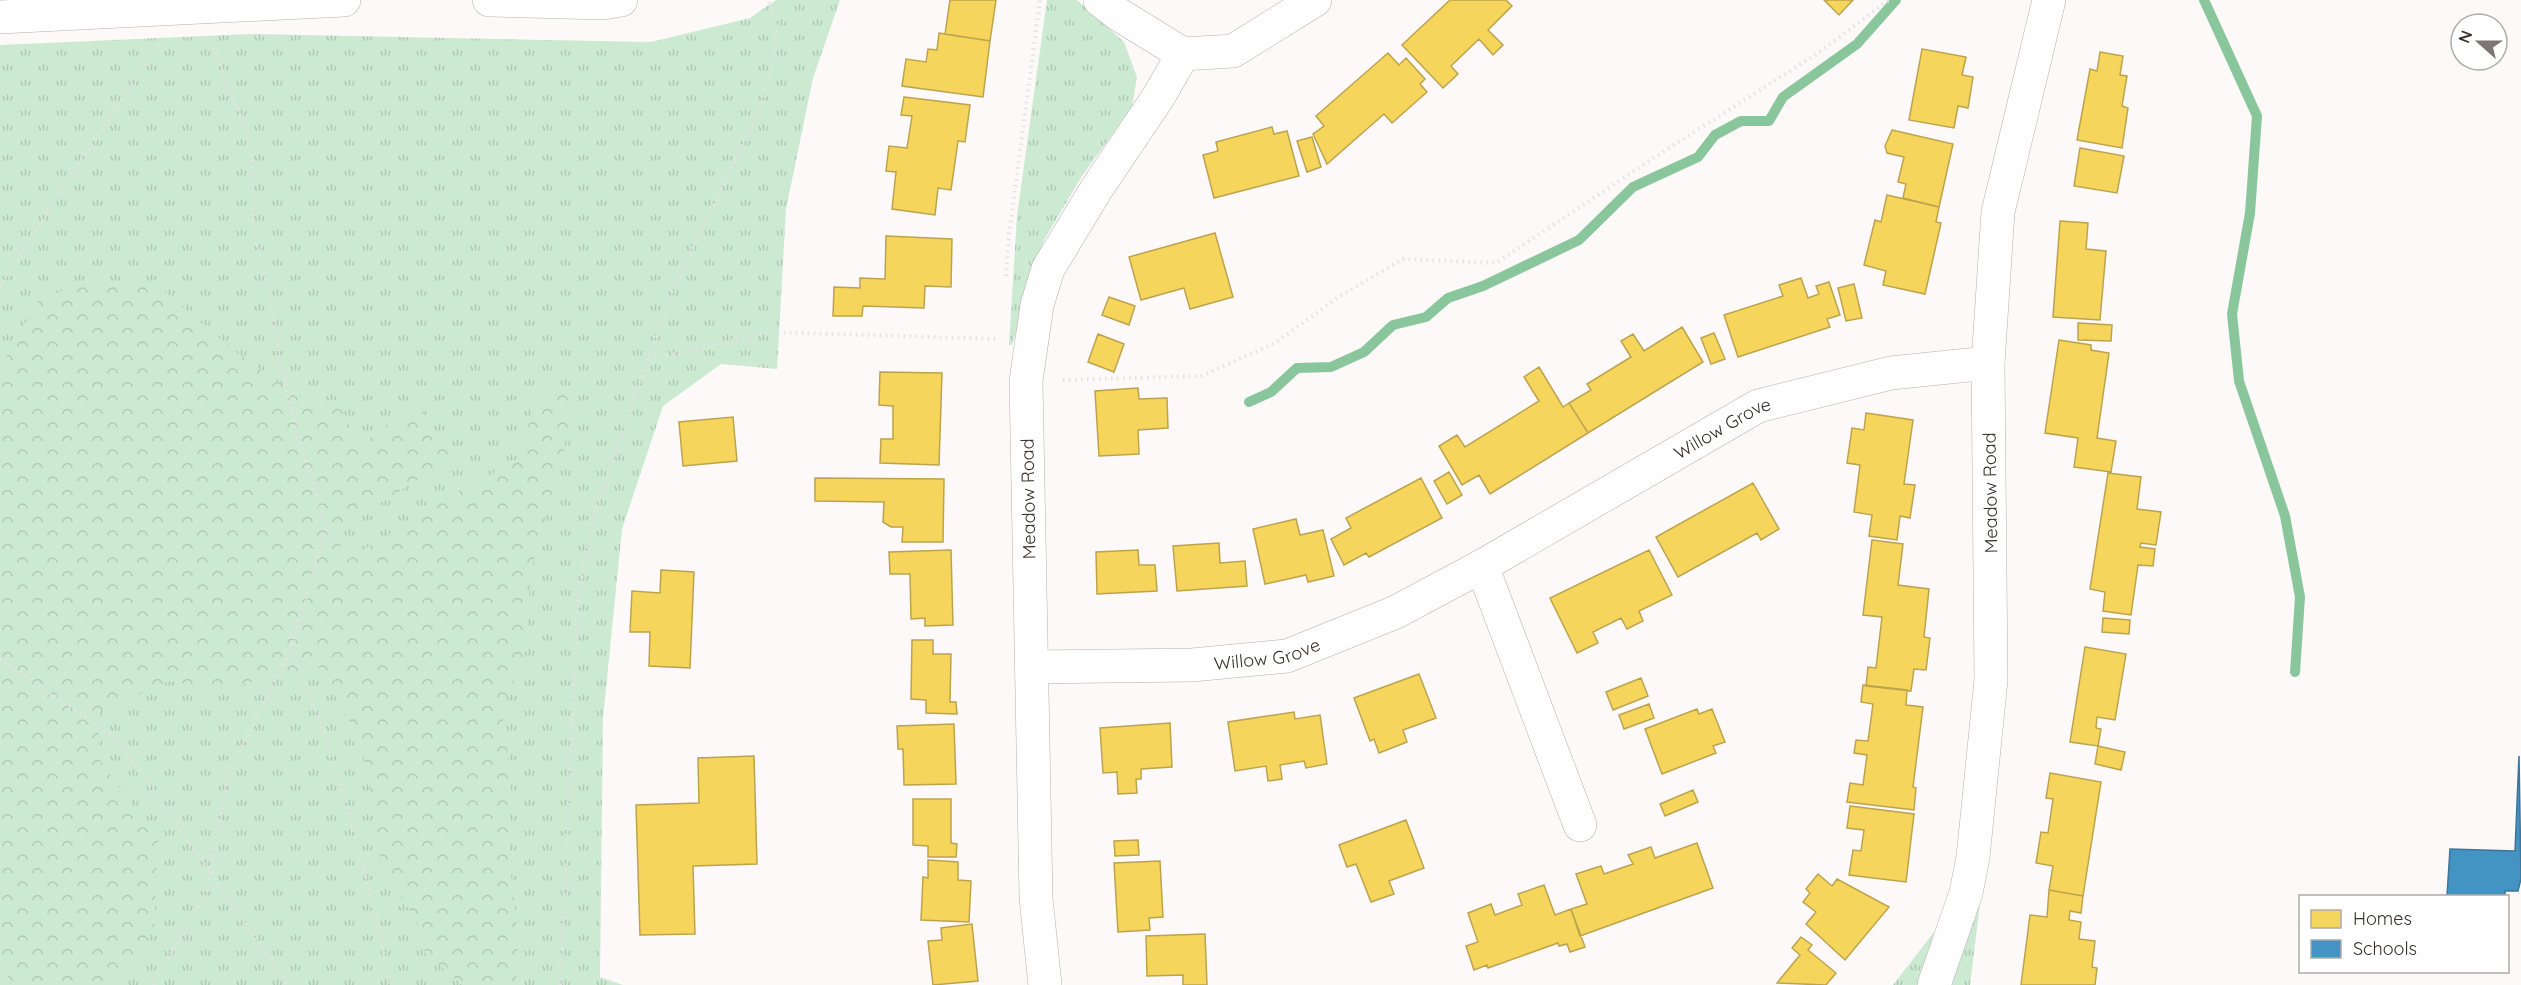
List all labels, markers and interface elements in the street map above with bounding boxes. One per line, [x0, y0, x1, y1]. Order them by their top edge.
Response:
north arrow [2449, 12, 2509, 72]
text: N [2454, 28, 2476, 46]
street label: Willow Grove [1670, 392, 1773, 464]
street label: Meadow Road [1977, 432, 2003, 554]
street label: Meadow Road [1015, 438, 1041, 560]
street label: Willow Grove [1213, 632, 1323, 674]
legend [2299, 895, 2509, 973]
text: Homes [2353, 907, 2412, 930]
text: Schools [2353, 937, 2417, 960]

